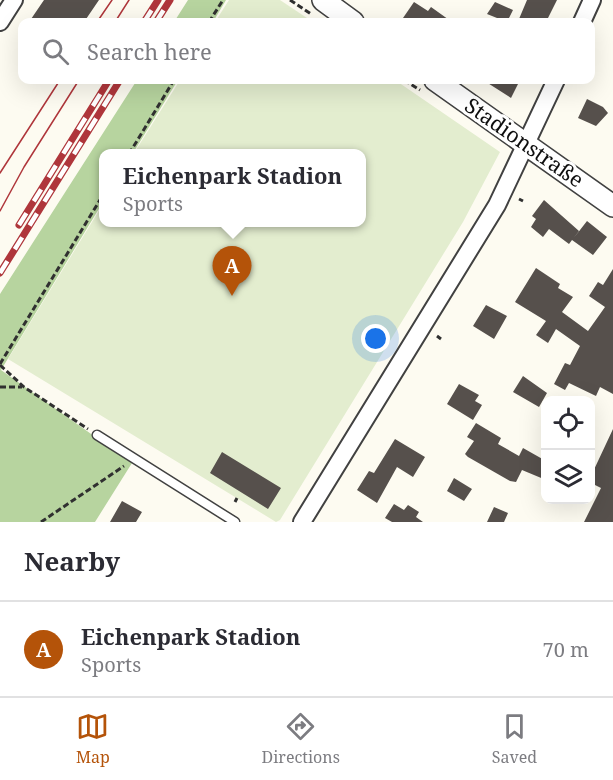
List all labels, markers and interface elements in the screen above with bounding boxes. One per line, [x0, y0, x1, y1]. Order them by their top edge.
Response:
search box [18, 18, 595, 84]
icon: search [39, 35, 72, 68]
text: Search here [87, 36, 212, 66]
street label: Stadionstraße [460, 91, 589, 193]
popup [99, 149, 366, 227]
text: Eichenpark Stadion [123, 160, 342, 190]
text: Sports [123, 190, 183, 217]
pin: A [212, 246, 252, 296]
your location [361, 324, 390, 353]
map controls [541, 396, 595, 504]
button: locate [541, 396, 595, 450]
button: layers [541, 450, 595, 504]
text: Nearby [24, 543, 120, 579]
text: Eichenpark Stadion [81, 621, 300, 651]
text: A [36, 636, 51, 663]
text: 70 m [543, 636, 589, 663]
text: Sports [81, 651, 141, 678]
tab: Map [76, 710, 110, 768]
tab: Directions [262, 710, 340, 768]
tab: Saved [492, 710, 537, 768]

